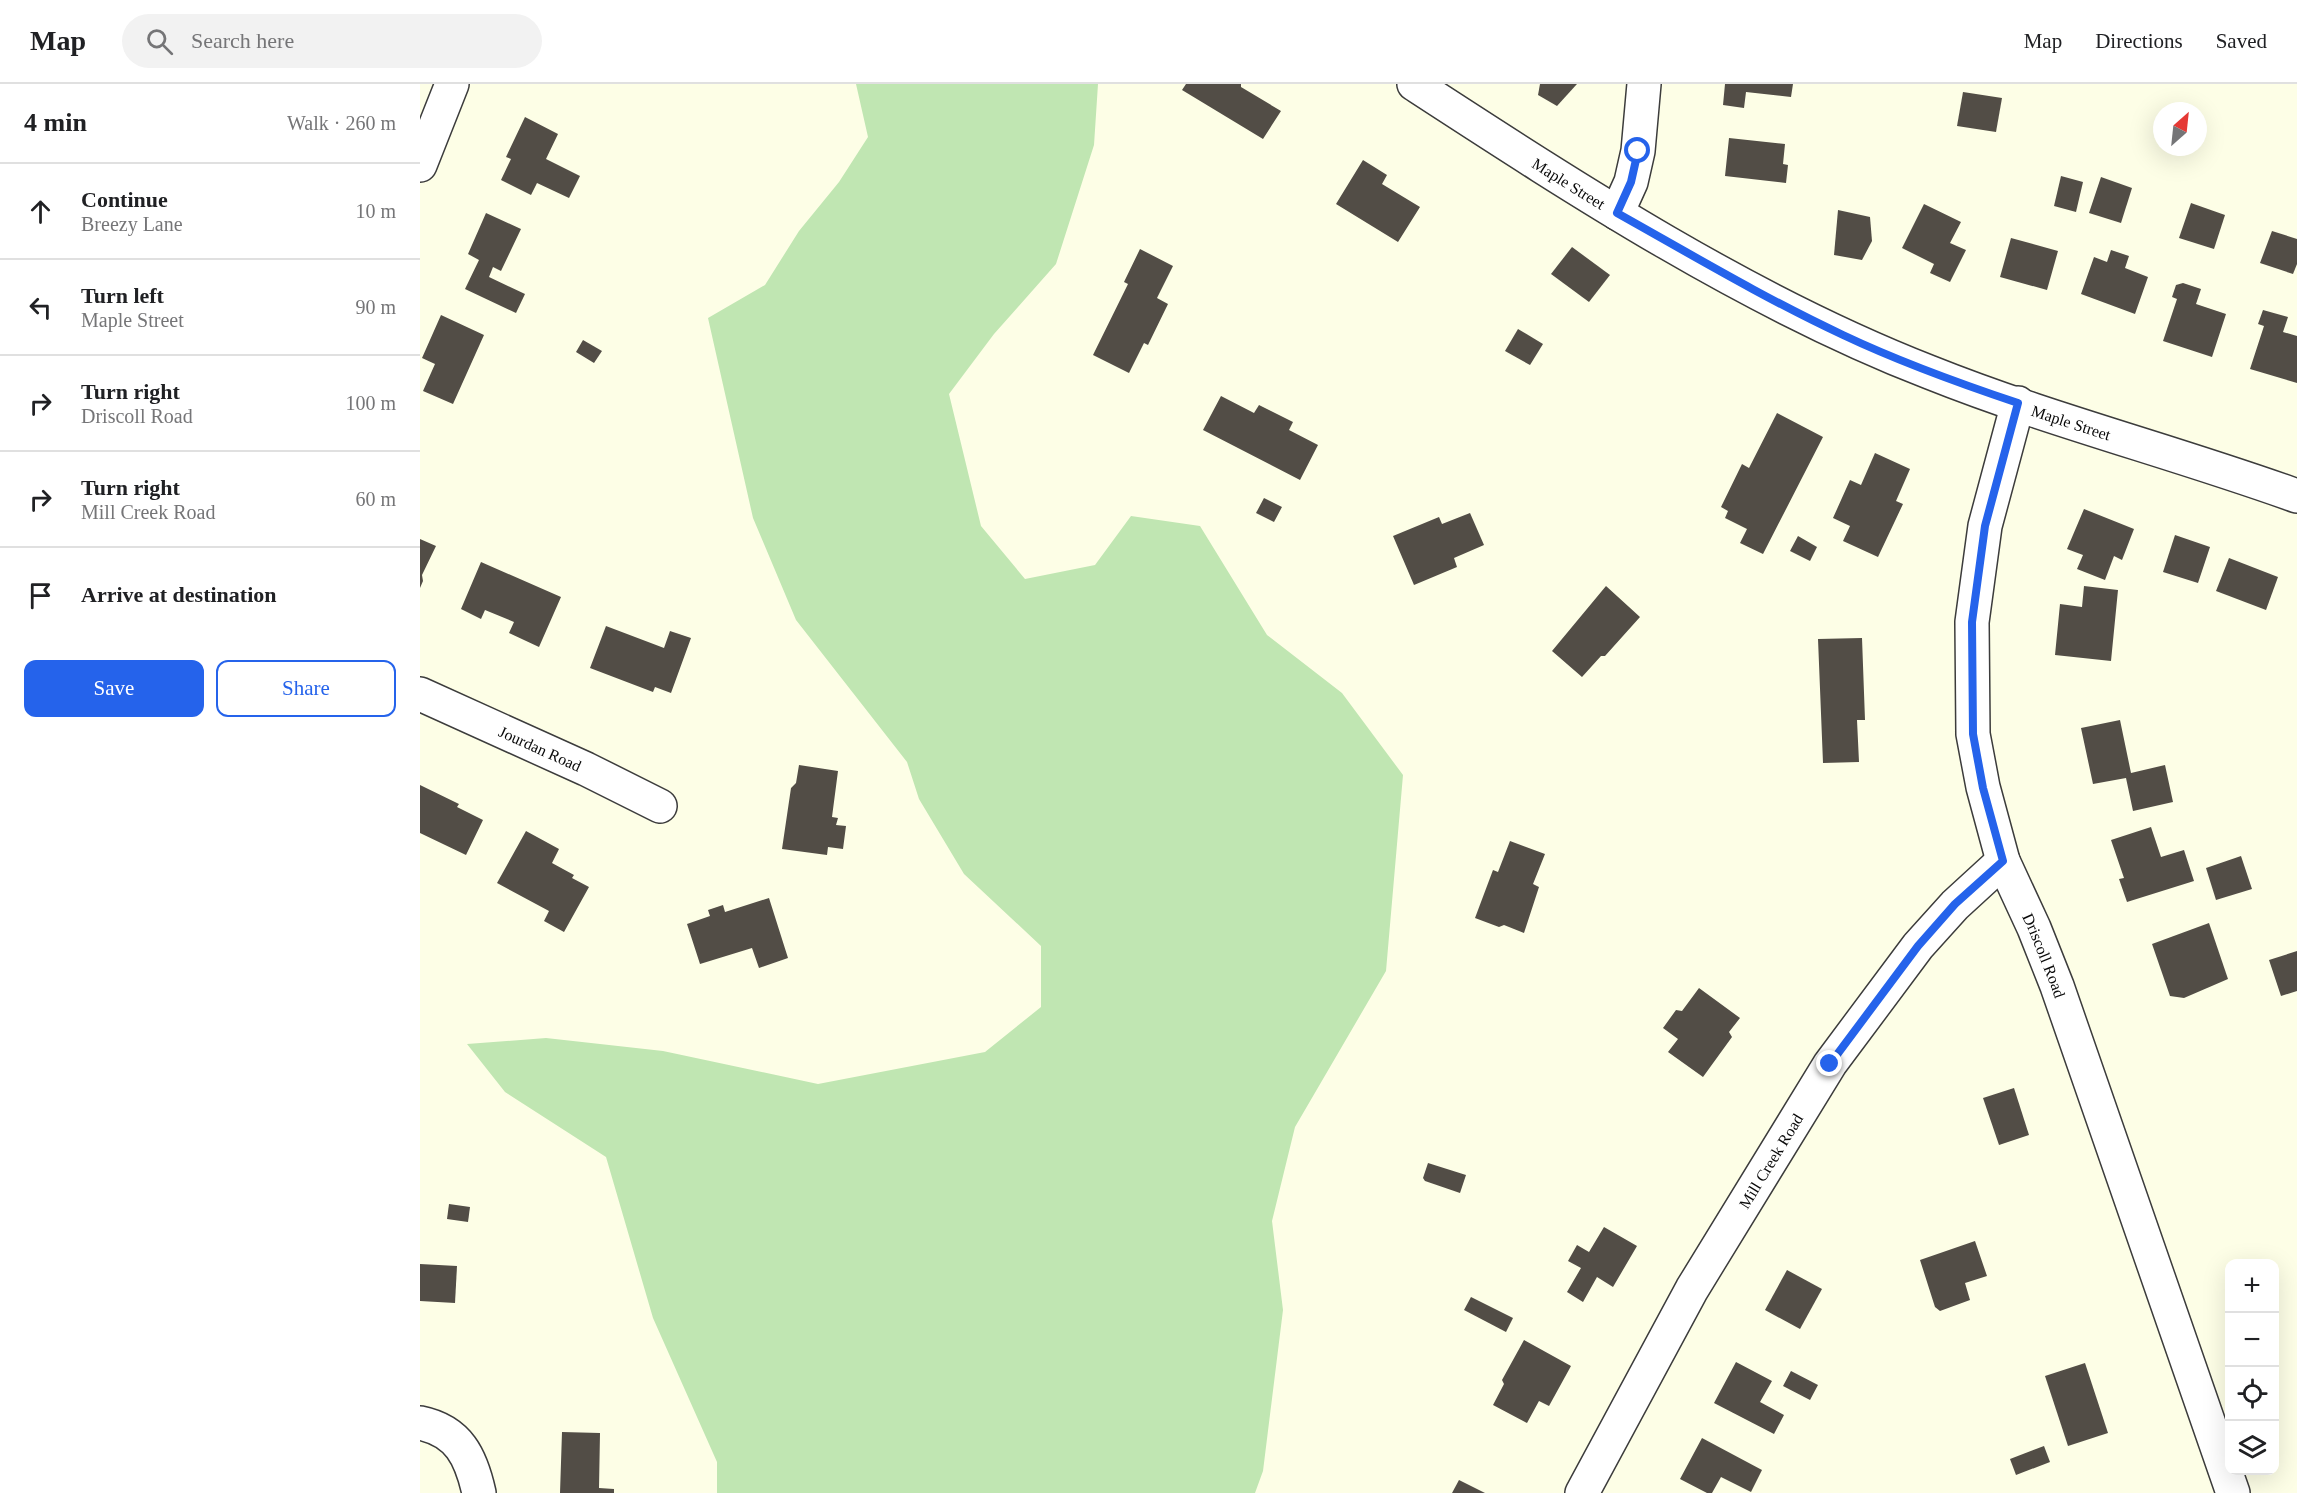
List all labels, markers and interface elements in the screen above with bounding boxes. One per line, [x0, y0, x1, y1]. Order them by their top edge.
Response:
search box [122, 14, 542, 68]
text: Map [30, 25, 86, 56]
icon: search [143, 25, 176, 58]
text: Search here [191, 28, 294, 53]
text: Map [2024, 29, 2062, 53]
text: Directions [2095, 29, 2183, 53]
text: Saved [2216, 29, 2267, 53]
north arrow [2153, 102, 2207, 156]
text: 4 min [24, 108, 87, 137]
text: Walk · 260 m [287, 112, 396, 134]
route start [1624, 137, 1650, 163]
street label: Maple Street [1529, 155, 1608, 213]
text: Continue [81, 187, 168, 212]
icon: ahead [24, 195, 57, 228]
text: 10 m [355, 200, 396, 222]
text: Breezy Lane [81, 213, 183, 235]
text: Turn left [81, 283, 164, 308]
icon: left [24, 291, 57, 324]
text: 90 m [355, 296, 396, 318]
text: Maple Street [81, 309, 184, 331]
text: Turn right [81, 379, 180, 404]
icon: right [24, 387, 57, 420]
text: 100 m [345, 392, 396, 414]
street label: Maple Street [2029, 402, 2113, 444]
text: Driscoll Road [81, 405, 193, 427]
text: Turn right [81, 475, 180, 500]
icon: right [24, 483, 57, 516]
text: 60 m [355, 488, 396, 510]
text: Mill Creek Road [81, 501, 215, 523]
icon: arrive [24, 579, 57, 612]
text: Arrive at destination [81, 582, 277, 607]
button: Save [24, 660, 204, 717]
button: Share [216, 660, 396, 717]
street label: Jourdan Road [496, 723, 584, 775]
street label: Driscoll Road [2019, 911, 2068, 1000]
route end [1816, 1050, 1842, 1076]
street label: Mill Creek Road [1736, 1111, 1806, 1211]
map controls [2225, 1259, 2279, 1475]
button: + [2225, 1259, 2279, 1313]
button: − [2225, 1313, 2279, 1367]
button: locate [2225, 1367, 2279, 1421]
button: layers [2225, 1421, 2279, 1475]

